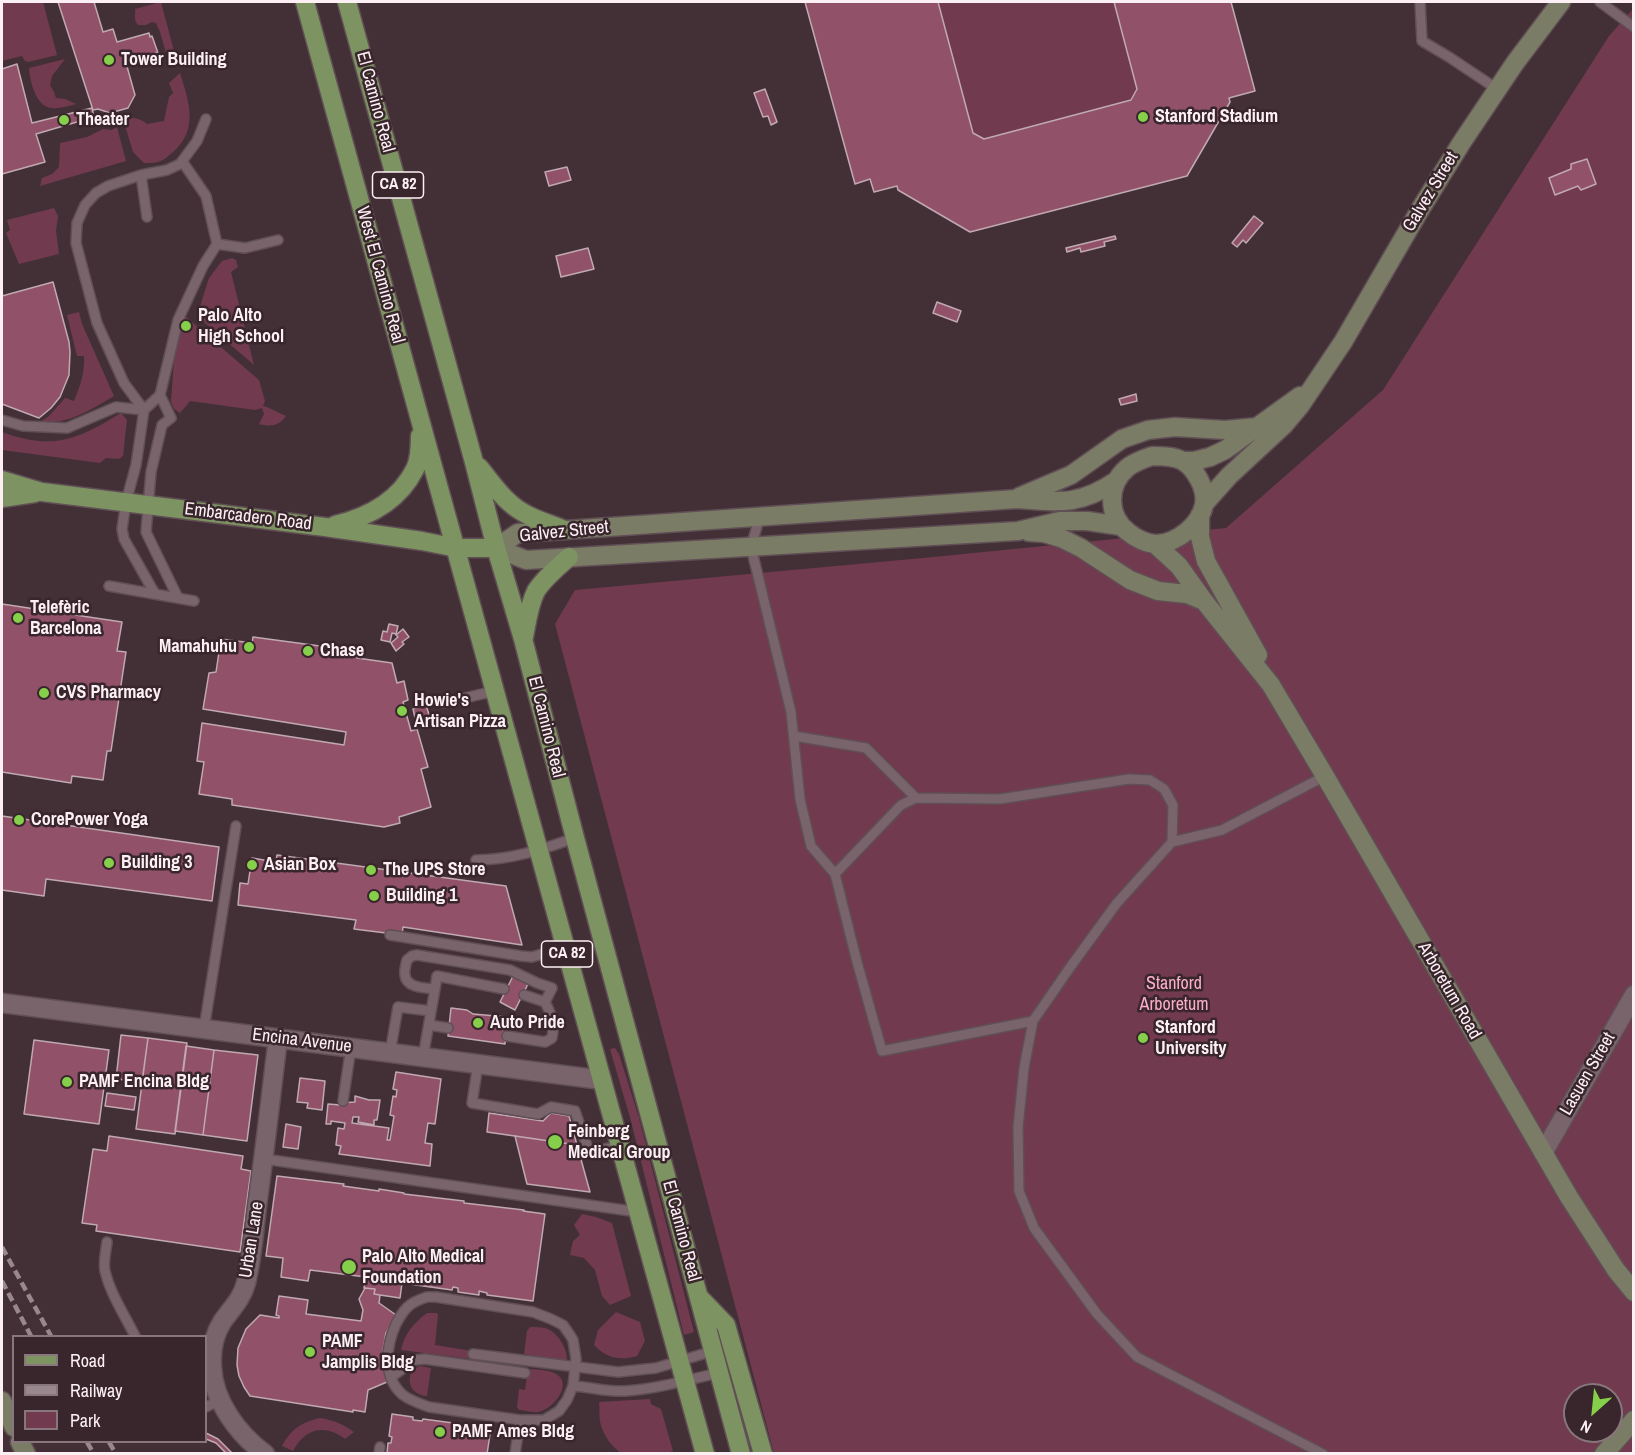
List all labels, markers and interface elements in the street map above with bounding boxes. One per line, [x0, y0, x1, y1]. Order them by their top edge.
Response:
place label: Tower Building [121, 49, 227, 71]
street label: El Camino Real [351, 49, 399, 155]
marker: Tower Building [102, 53, 116, 67]
place label: Stanford Stadium [1155, 106, 1278, 128]
place label: Theater [76, 109, 129, 131]
marker: Stanford Stadium [1136, 110, 1150, 124]
marker: Theater [57, 113, 71, 127]
street label: Galvez Street [1399, 148, 1463, 236]
road number: CA 82 [372, 172, 424, 198]
street label: West El Camino Real [351, 204, 409, 346]
place label: Palo Alto High School [198, 305, 284, 348]
marker: Palo Alto High School [179, 319, 193, 333]
street label: Embarcadero Road [183, 498, 313, 536]
street label: Galvez Street [518, 517, 610, 547]
place label: Telefèric Barcelona [30, 597, 101, 640]
marker: Telefèric Barcelona [11, 611, 25, 625]
place label: Mamahuhu [159, 636, 237, 658]
marker: Mamahuhu [242, 640, 256, 654]
place label: Chase [320, 640, 364, 662]
marker: Chase [301, 644, 315, 658]
street label: El Camino Real [523, 674, 569, 780]
place label: CVS Pharmacy [56, 682, 161, 704]
marker: CVS Pharmacy [37, 686, 51, 700]
place label: Howie's Artisan Pizza [414, 690, 506, 732]
marker: Howie's Artisan Pizza [395, 704, 409, 718]
place label: CorePower Yoga [31, 809, 148, 831]
marker: CorePower Yoga [12, 813, 26, 827]
place label: Building 3 [121, 852, 192, 874]
place label: Asian Box [264, 854, 336, 876]
marker: Building 3 [102, 856, 116, 870]
marker: Asian Box [245, 858, 259, 872]
place label: The UPS Store [383, 859, 486, 881]
marker: The UPS Store [364, 863, 378, 877]
place label: Building 1 [386, 885, 457, 907]
marker: Building 1 [367, 889, 381, 903]
street label: Arboretum Road [1413, 939, 1485, 1043]
road number: CA 82 [542, 941, 592, 967]
park label: Stanford Arboretum [1140, 973, 1208, 1016]
place label: Auto Pride [490, 1012, 565, 1034]
marker: Auto Pride [471, 1016, 485, 1030]
place label: Stanford University [1155, 1017, 1226, 1060]
street label: Encina Avenue [251, 1024, 353, 1058]
street label: Lasuen Street [1556, 1029, 1620, 1119]
marker: Stanford University [1136, 1031, 1150, 1045]
place label: PAMF Encina Bldg [79, 1071, 209, 1093]
marker: PAMF Encina Bldg [60, 1075, 74, 1089]
place label: Feinberg Medical Group [568, 1121, 671, 1164]
marker: Feinberg Medical Group [546, 1133, 564, 1151]
street label: El Camino Real [657, 1178, 705, 1284]
street label: Urban Lane [235, 1200, 269, 1280]
place label: Palo Alto Medical Foundation [362, 1246, 484, 1288]
marker: Palo Alto Medical Foundation [340, 1258, 358, 1276]
place label: PAMF Jamplis Bldg [322, 1331, 414, 1374]
legend [12, 1335, 207, 1443]
marker: PAMF Jamplis Bldg [303, 1345, 317, 1359]
text: Road [70, 1348, 105, 1373]
text: Railway [70, 1378, 123, 1403]
north arrow [1563, 1383, 1623, 1443]
text: Park [70, 1408, 100, 1433]
text: N [1577, 1415, 1595, 1439]
place label: PAMF Ames Bldg [452, 1421, 574, 1443]
marker: PAMF Ames Bldg [433, 1425, 447, 1439]

